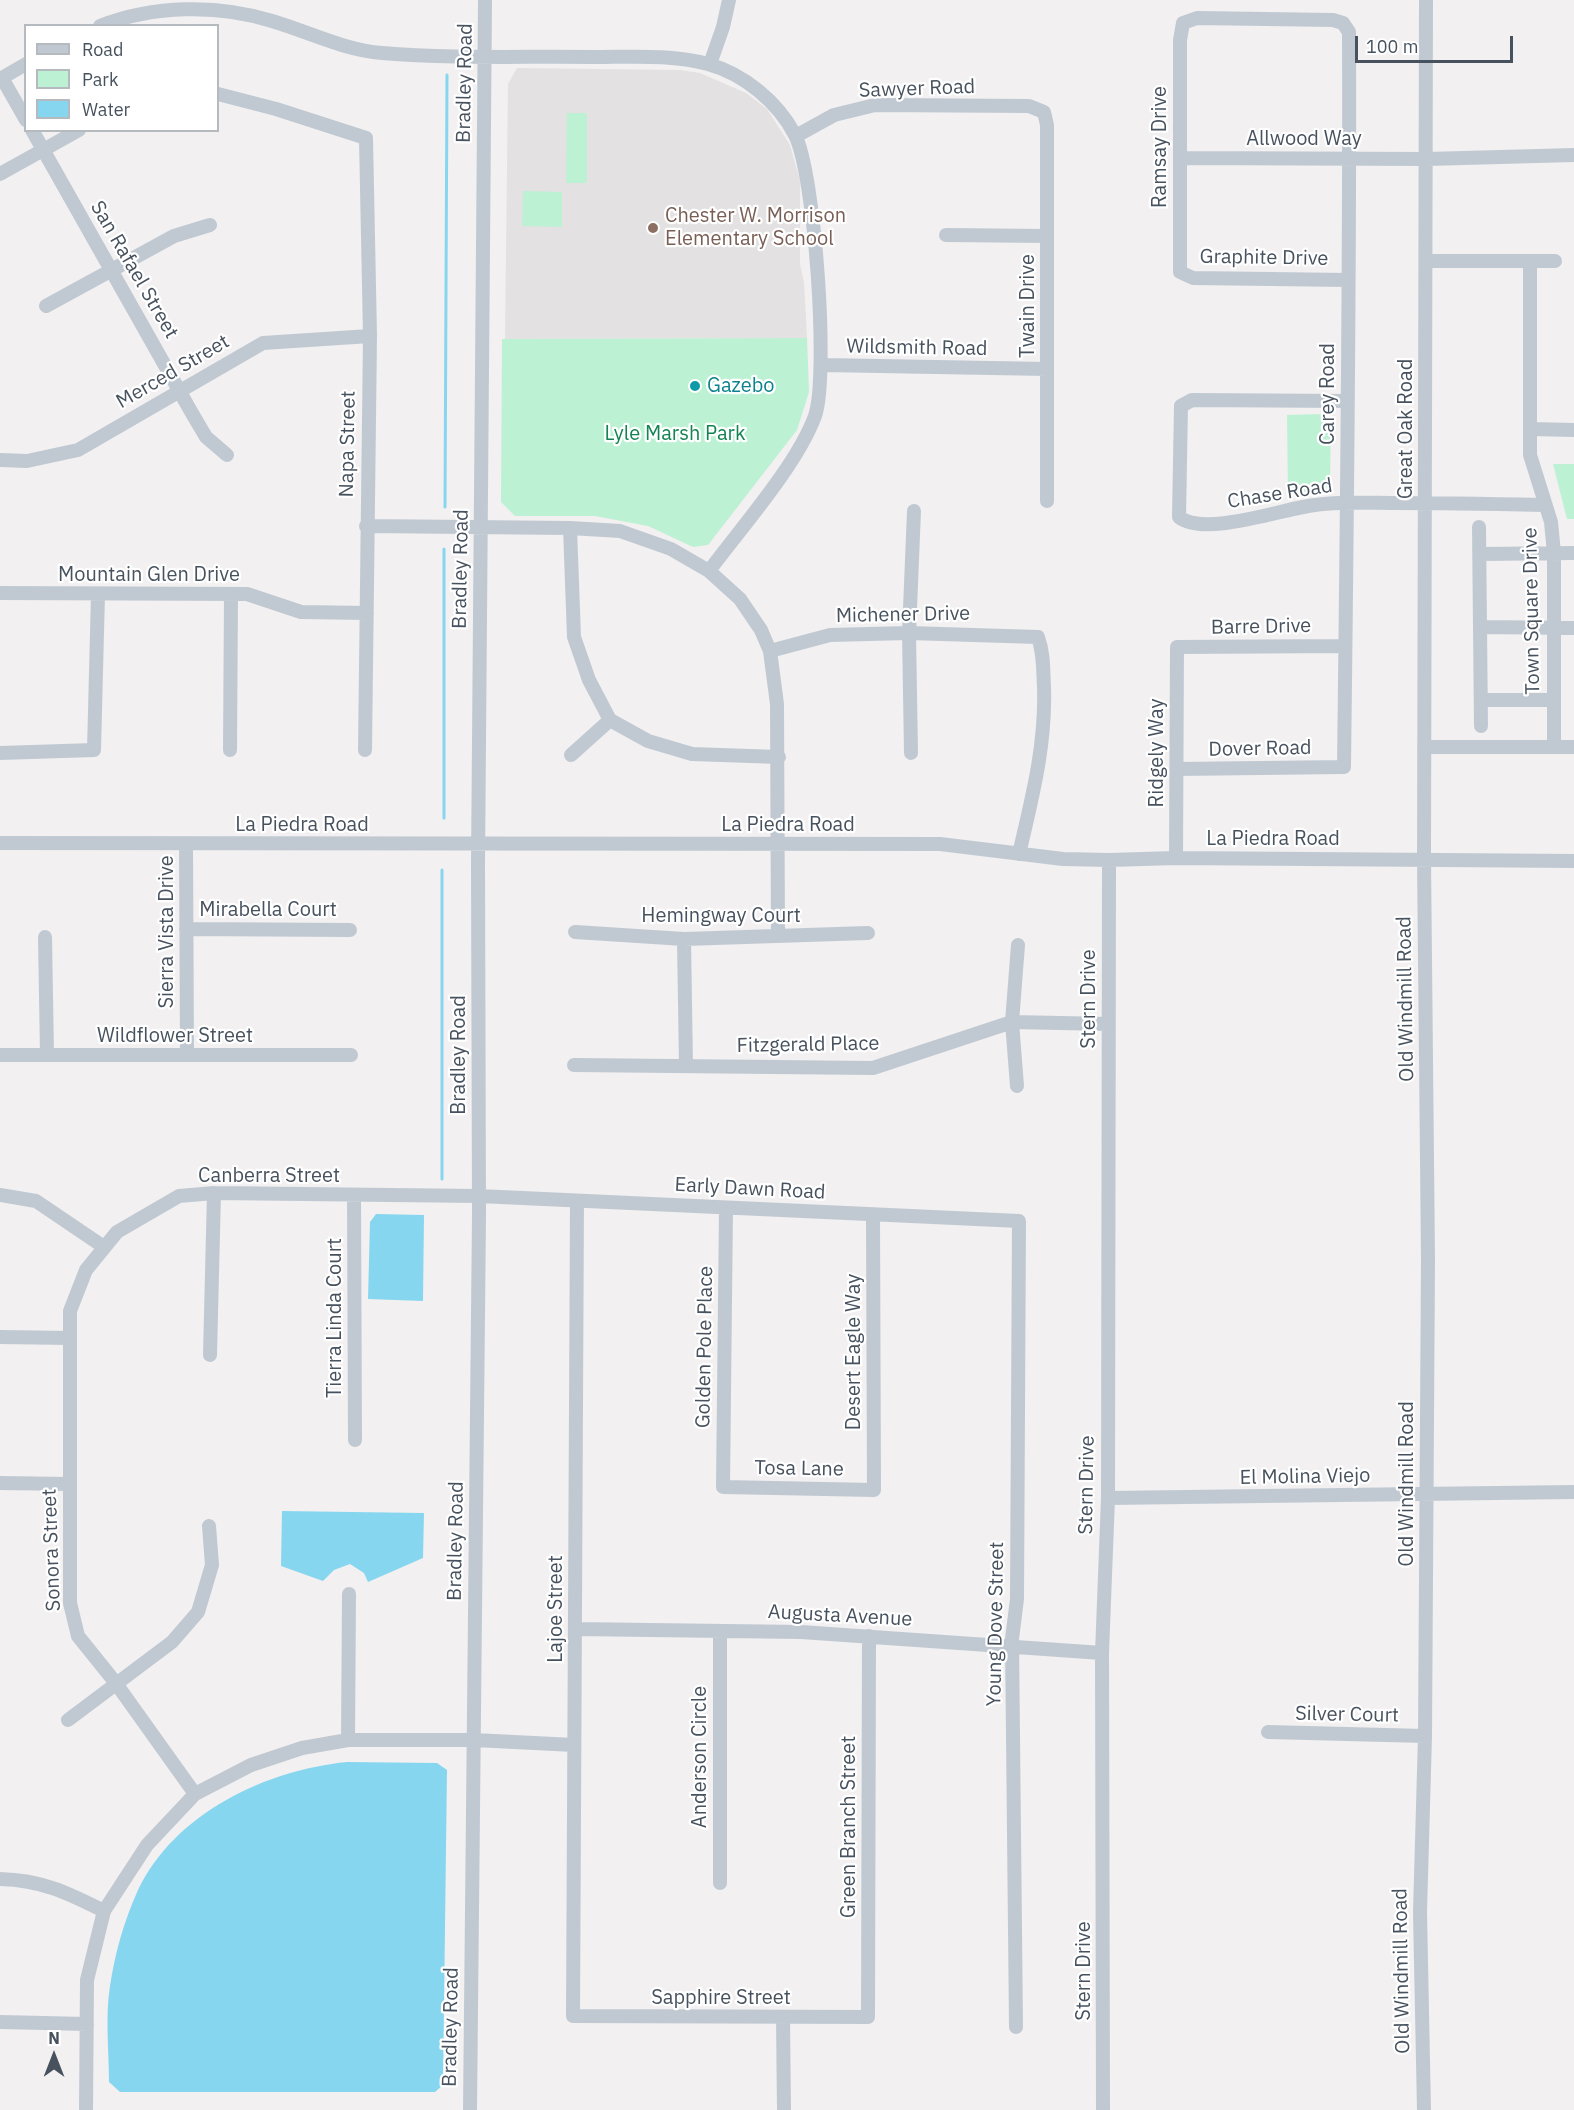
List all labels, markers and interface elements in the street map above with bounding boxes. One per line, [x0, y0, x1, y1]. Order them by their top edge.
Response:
street label: Bradley Road [452, 23, 478, 143]
legend [24, 24, 219, 132]
scale bar [1358, 24, 1516, 62]
text: 100 m [1366, 35, 1418, 58]
text: Road [82, 38, 123, 61]
text: Park [82, 68, 118, 91]
street label: Sawyer Road [858, 75, 976, 103]
street label: Ramsay Drive [1148, 86, 1172, 208]
text: Water [82, 98, 130, 121]
street label: Allwood Way [1246, 127, 1362, 151]
street label: San Rafael Street [85, 197, 183, 343]
place label: Chester W. Morrison Elementary School [665, 204, 846, 251]
marker: Chester W. Morrison Elementary School [646, 221, 660, 235]
street label: Graphite Drive [1199, 245, 1329, 271]
street label: Twain Drive [1016, 254, 1040, 358]
street label: Merced Street [112, 330, 234, 414]
street label: Wildsmith Road [846, 335, 988, 361]
street label: Carey Road [1316, 343, 1340, 445]
street label: Great Oak Road [1394, 359, 1418, 499]
place label: Gazebo [707, 374, 774, 398]
marker: Gazebo [688, 379, 702, 393]
street label: Napa Street [335, 390, 361, 498]
park label: Lyle Marsh Park [605, 422, 745, 446]
street label: Chase Road [1226, 474, 1334, 514]
street label: Bradley Road [448, 509, 474, 629]
street label: Town Square Drive [1519, 527, 1545, 695]
street label: Mountain Glen Drive [58, 563, 240, 587]
street label: Michener Drive [836, 602, 970, 628]
street label: Barre Drive [1211, 614, 1311, 640]
street label: Ridgely Way [1145, 699, 1169, 807]
street label: Dover Road [1208, 736, 1312, 762]
street label: La Piedra Road [235, 813, 369, 837]
street label: La Piedra Road [721, 813, 855, 837]
street label: La Piedra Road [1206, 827, 1340, 851]
street label: Sierra Vista Drive [155, 855, 179, 1009]
street label: Mirabella Court [199, 898, 337, 922]
street label: Hemingway Court [641, 904, 801, 928]
street label: Old Windmill Road [1393, 916, 1419, 1082]
street label: Stern Drive [1077, 949, 1101, 1049]
street label: Bradley Road [447, 995, 471, 1115]
street label: Wildflower Street [97, 1024, 253, 1048]
street label: Fitzgerald Place [736, 1032, 880, 1058]
street label: Canberra Street [198, 1164, 340, 1188]
street label: Early Dawn Road [674, 1173, 826, 1205]
street label: Tierra Linda Court [323, 1238, 347, 1398]
street label: Golden Pole Place [692, 1266, 718, 1428]
street label: Desert Eagle Way [842, 1274, 866, 1430]
street label: Old Windmill Road [1395, 1401, 1419, 1567]
street label: Stern Drive [1074, 1435, 1100, 1535]
street label: Tosa Lane [754, 1456, 844, 1482]
street label: El Molina Viejo [1239, 1464, 1371, 1490]
street label: Bradley Road [443, 1481, 469, 1601]
street label: Sonora Street [38, 1488, 66, 1612]
street label: Young Dove Street [983, 1541, 1009, 1707]
street label: Lajoe Street [544, 1555, 568, 1663]
street label: Augusta Avenue [767, 1600, 913, 1632]
street label: Anderson Circle [688, 1686, 712, 1828]
street label: Silver Court [1295, 1702, 1399, 1728]
street label: Green Branch Street [837, 1736, 861, 1918]
street label: Old Windmill Road [1389, 1888, 1415, 2054]
street label: Stern Drive [1072, 1921, 1096, 2021]
street label: Bradley Road [438, 1967, 464, 2087]
street label: Sapphire Street [651, 1986, 791, 2010]
north arrow [24, 2026, 84, 2086]
text: N [48, 2028, 60, 2048]

